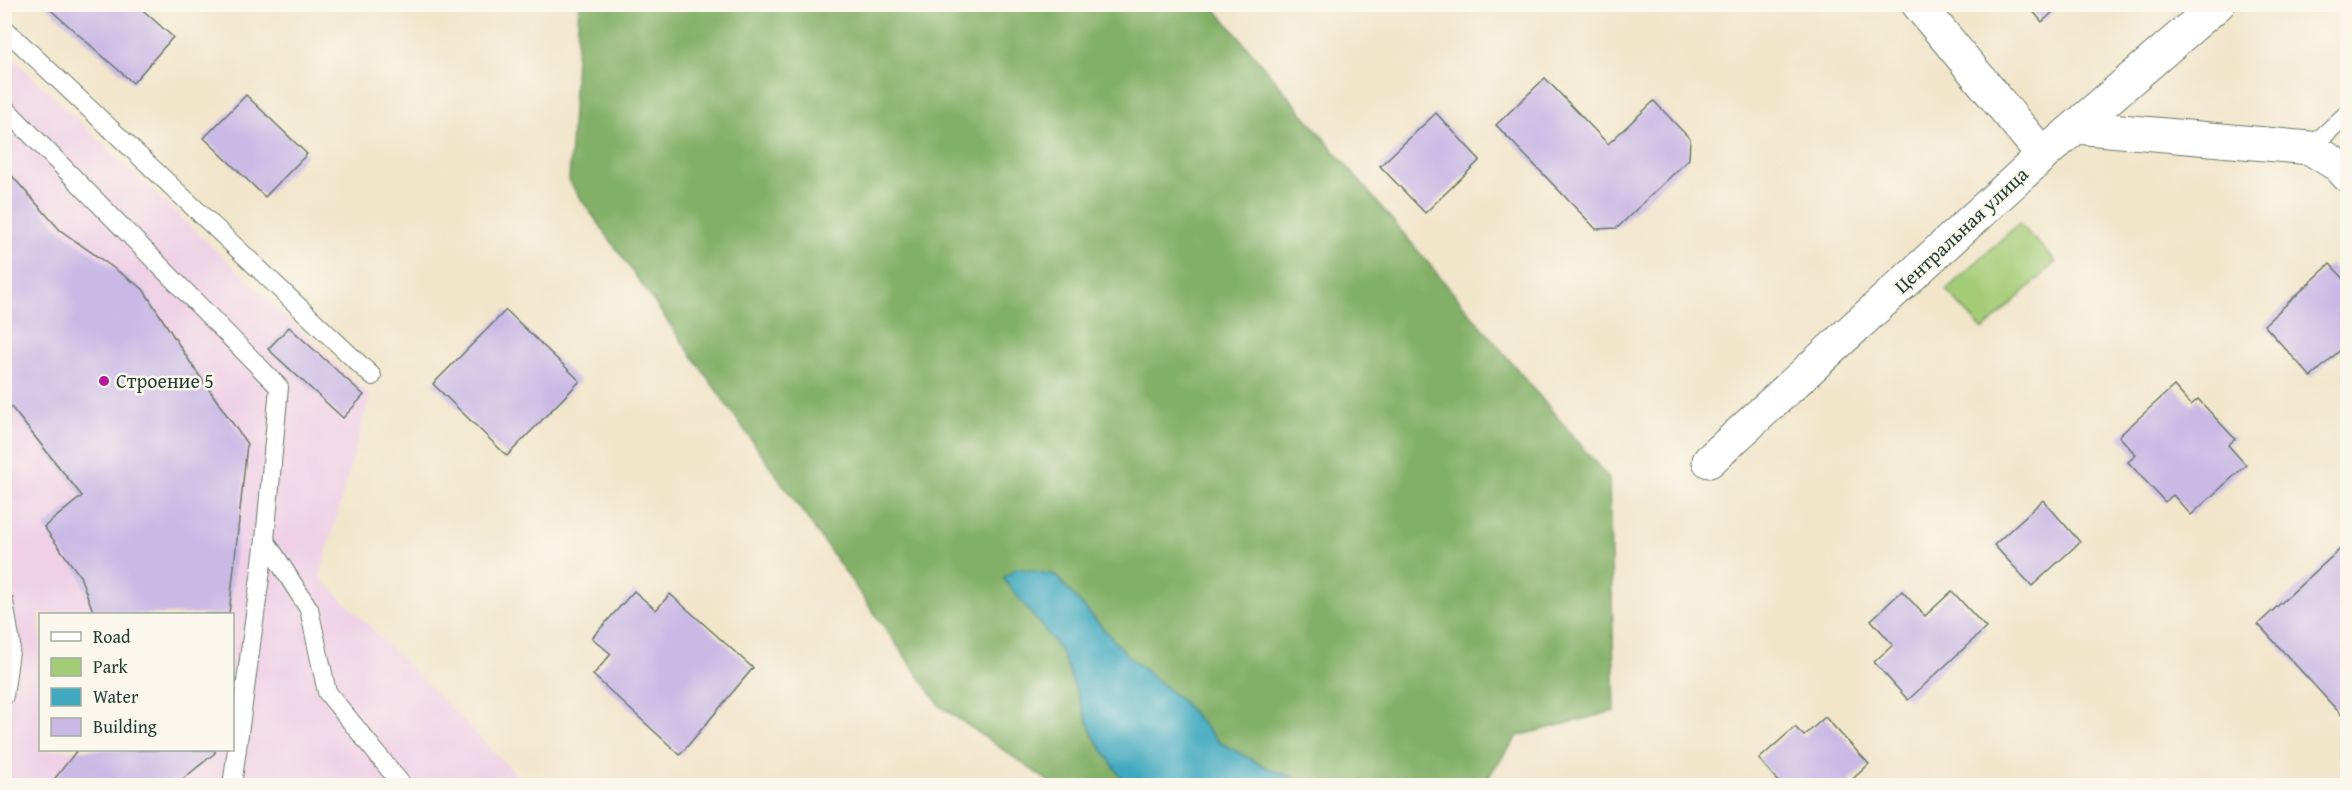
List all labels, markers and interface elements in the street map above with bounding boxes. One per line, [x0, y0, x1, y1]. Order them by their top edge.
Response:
street label: Центральная улица [1887, 159, 2035, 300]
place label: Строение 5 [116, 366, 214, 395]
marker: Строение 5 [97, 374, 111, 388]
legend [39, 613, 234, 751]
text: Road [93, 623, 131, 650]
text: Park [93, 653, 129, 680]
text: Water [93, 683, 139, 710]
text: Building [93, 713, 157, 740]

